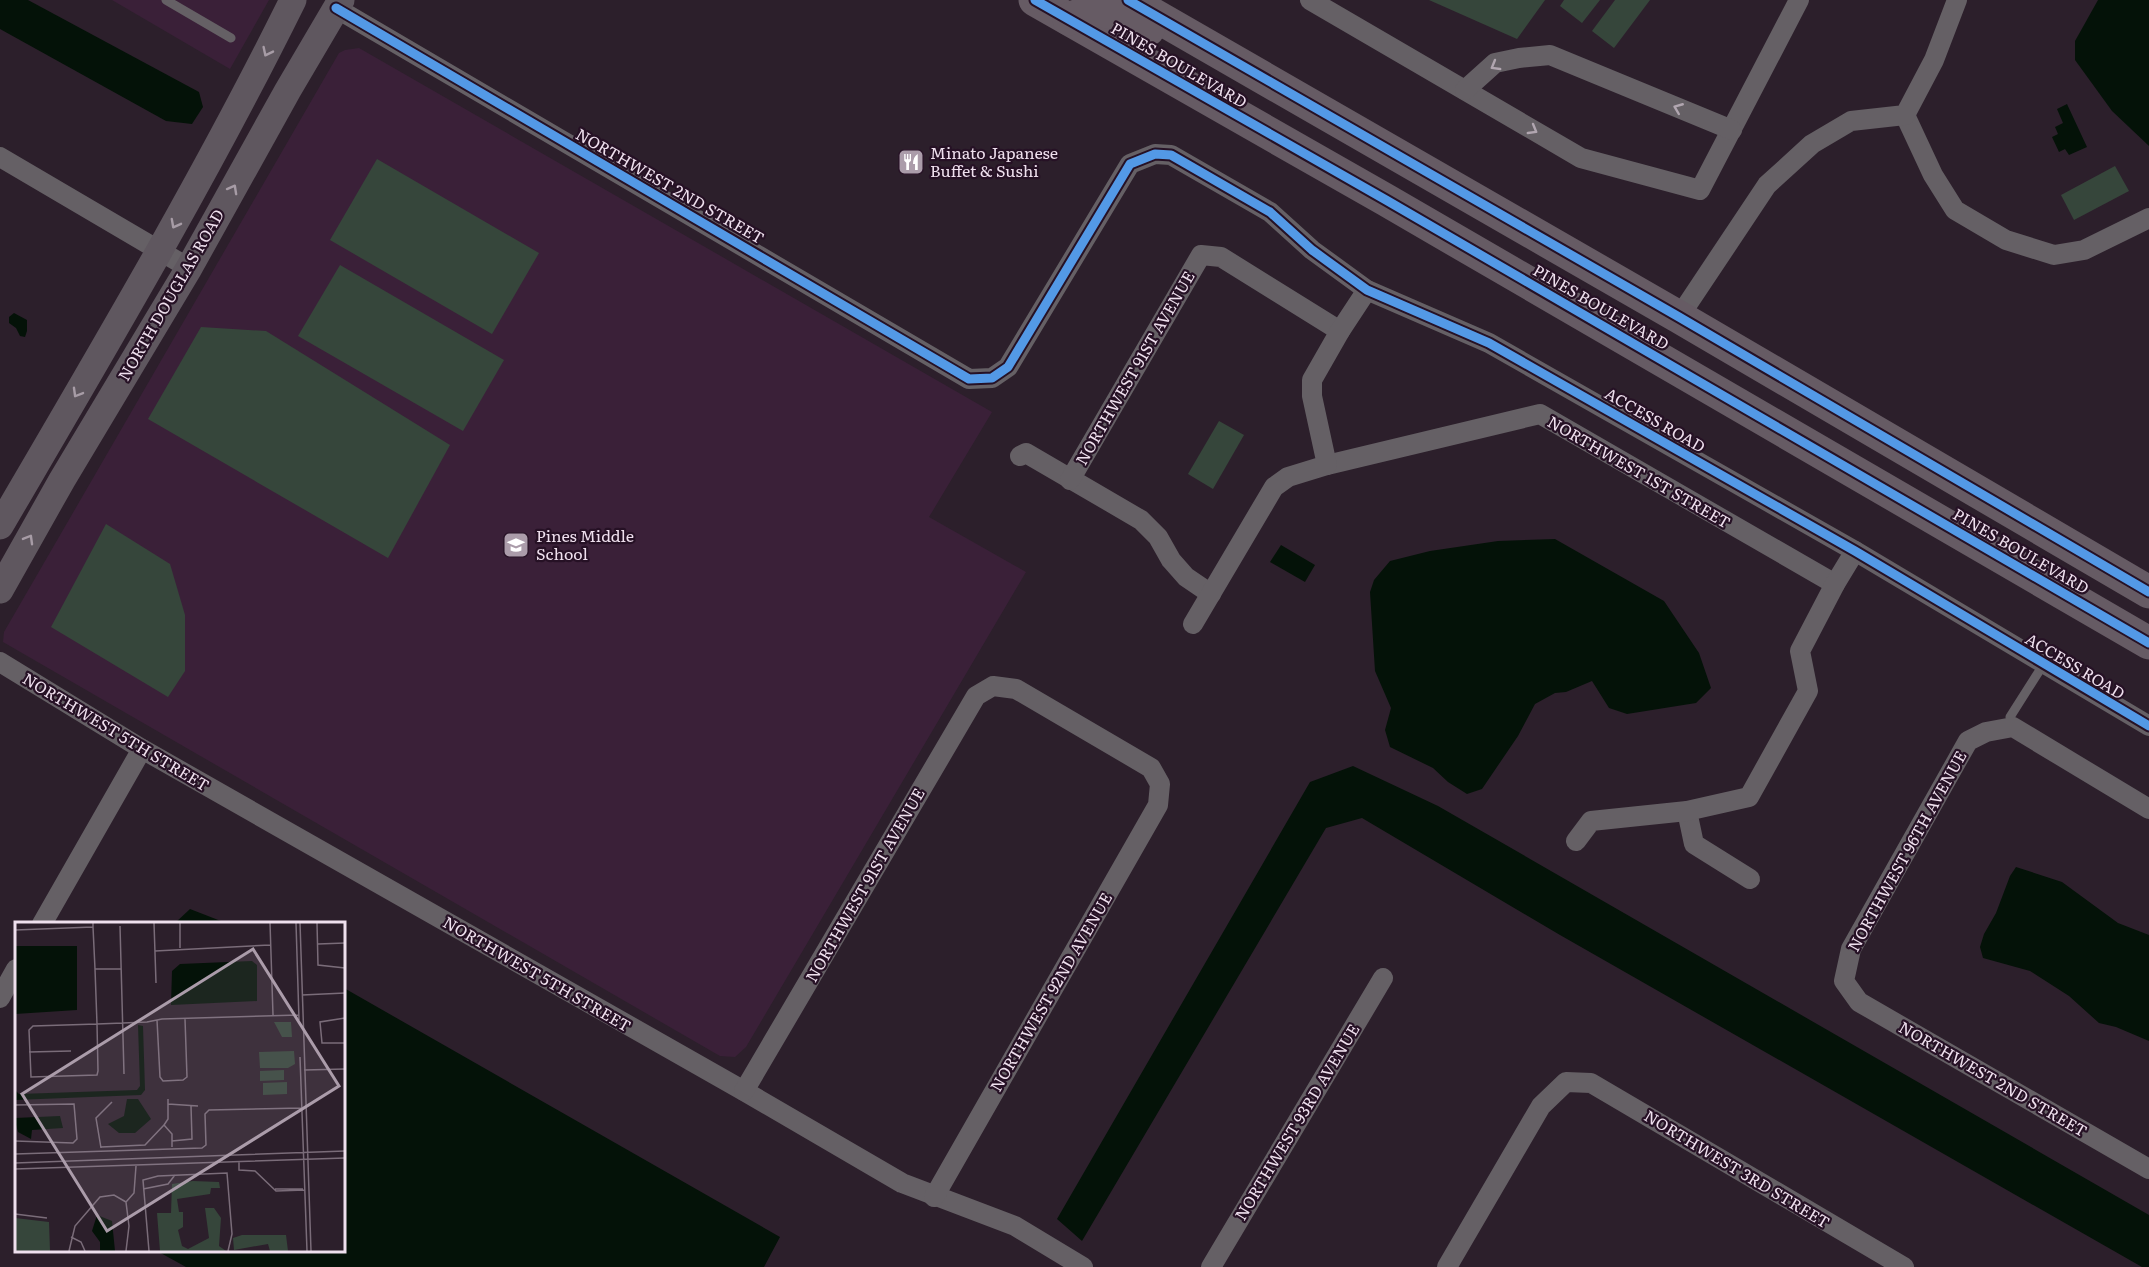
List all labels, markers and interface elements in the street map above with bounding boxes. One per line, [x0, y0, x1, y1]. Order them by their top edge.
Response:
street label: PINES BOULEVARD [1107, 15, 1252, 113]
one-way arrow [262, 46, 274, 57]
one-way arrow [1491, 59, 1501, 70]
one-way arrow [1673, 103, 1684, 115]
street label: NORTHWEST 2ND STREET [572, 121, 769, 249]
one-way arrow [1527, 123, 1537, 134]
place label: Minato Japanese Buffet & Sushi [930, 140, 1058, 182]
restaurant icon: Minato Japanese Buffet & Sushi [896, 147, 926, 177]
one-way arrow [226, 185, 237, 195]
street label: NORTH DOUGLAS ROAD [111, 204, 229, 385]
one-way arrow [171, 218, 182, 228]
street label: PINES BOULEVARD [1529, 257, 1674, 355]
street label: NORTHWEST 91ST AVENUE [1069, 266, 1200, 469]
street label: ACCESS ROAD [1601, 381, 1710, 458]
one-way arrow [73, 387, 85, 397]
street label: NORTHWEST 1ST STREET [1543, 409, 1736, 534]
street label: PINES BOULEVARD [1949, 501, 2094, 599]
place label: Pines Middle School [536, 523, 634, 565]
school or university icon: Pines Middle School [501, 530, 531, 560]
one-way arrow [22, 535, 33, 545]
street label: ACCESS ROAD [2021, 626, 2130, 704]
street label: NORTHWEST 5TH STREET [19, 666, 214, 797]
street label: NORTHWEST 96TH AVENUE [1841, 746, 1972, 955]
street label: NORTHWEST 91ST AVENUE [799, 783, 930, 986]
street label: NORTHWEST 92ND AVENUE [983, 887, 1117, 1096]
street label: NORTHWEST 5TH STREET [439, 909, 636, 1037]
inset map [15, 922, 345, 1252]
street label: NORTHWEST 2ND STREET [1895, 1014, 2092, 1142]
street label: NORTHWEST 93RD AVENUE [1228, 1019, 1364, 1224]
street label: NORTHWEST 3RD STREET [1640, 1103, 1835, 1233]

